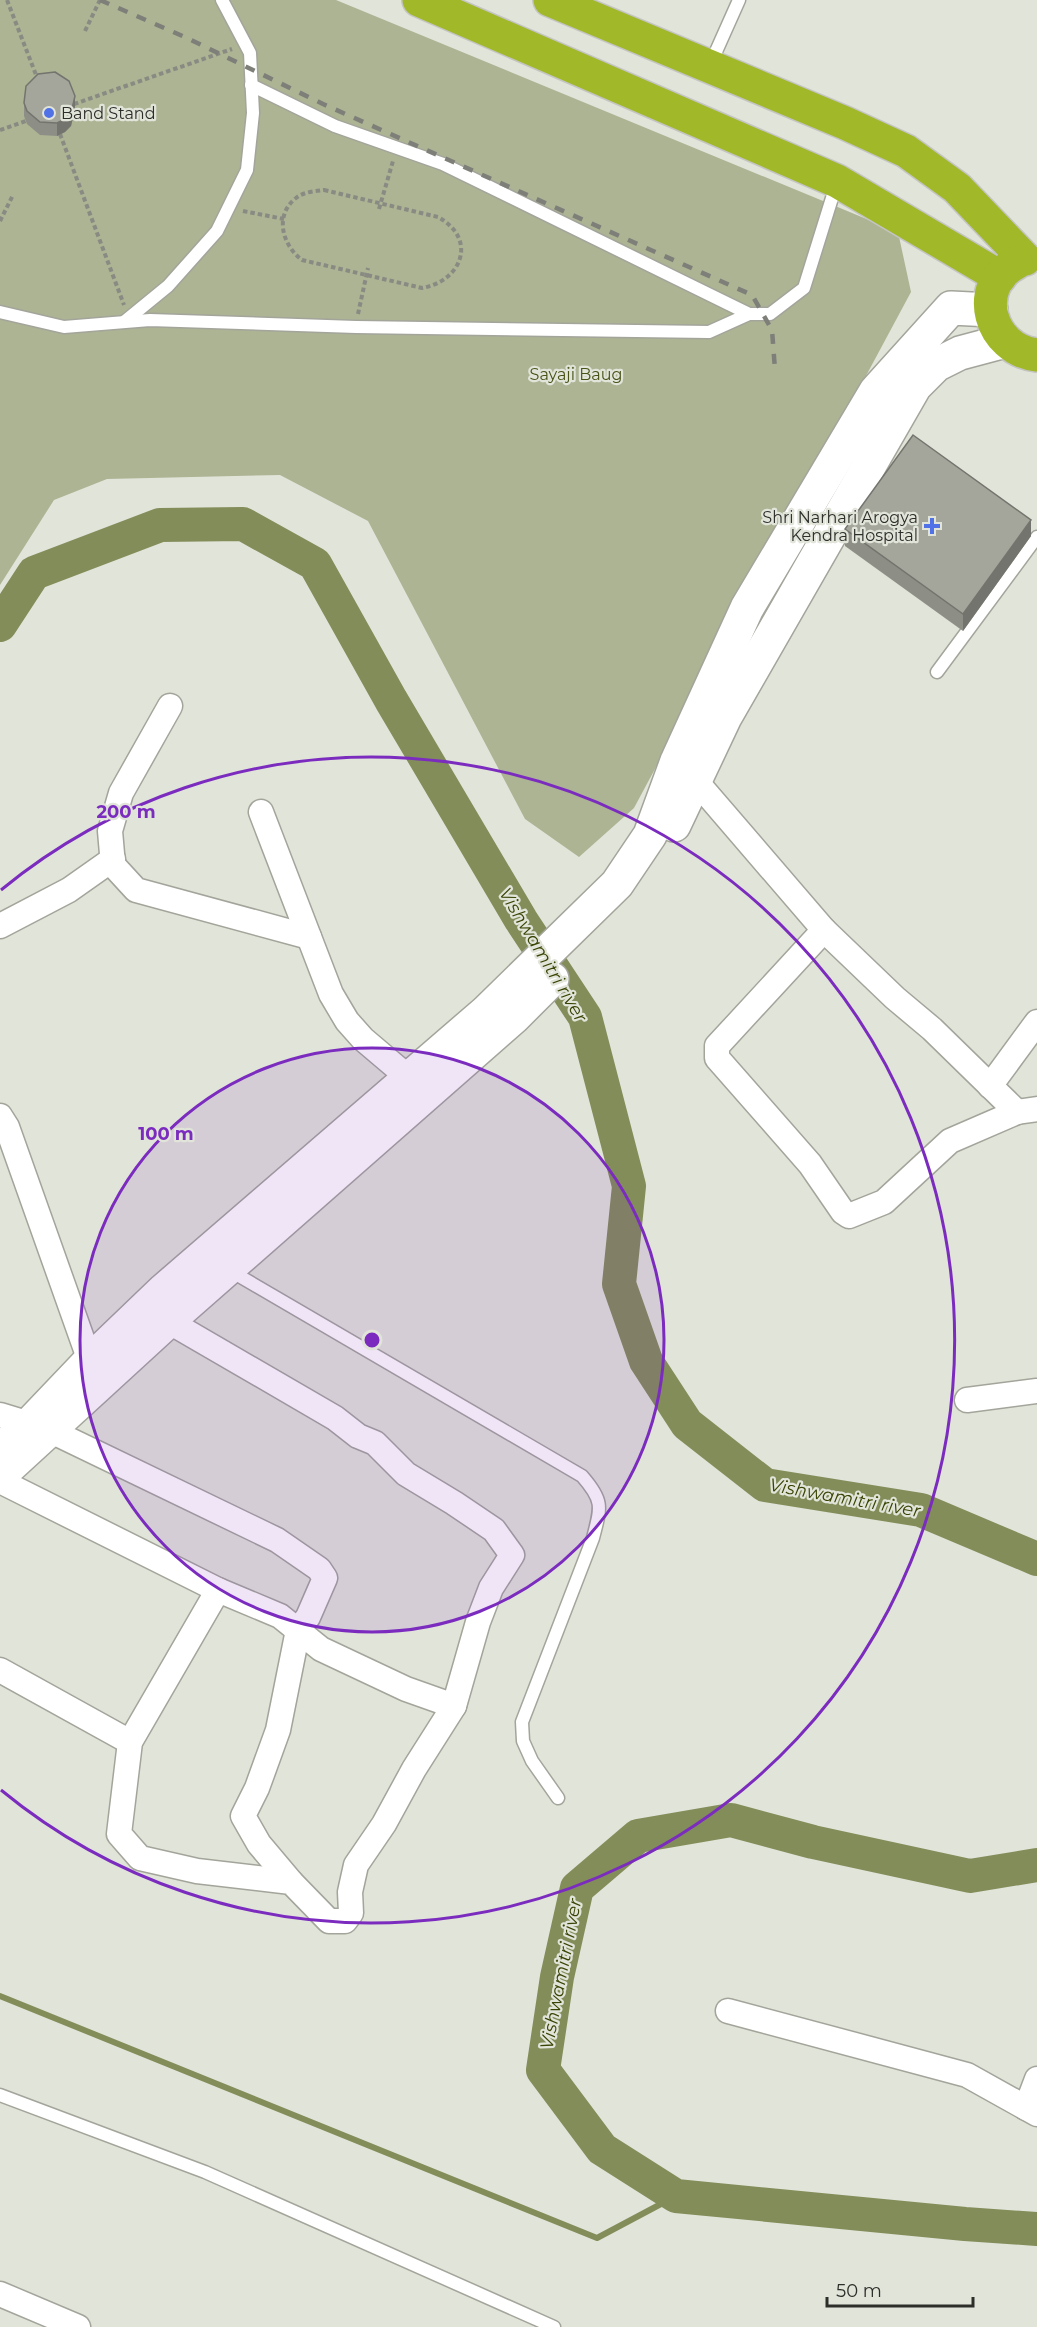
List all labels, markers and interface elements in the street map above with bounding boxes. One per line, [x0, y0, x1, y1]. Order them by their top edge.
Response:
place label: Band Stand [61, 104, 155, 123]
marker: Band Stand [42, 106, 56, 120]
park label: Sayaji Baug [530, 365, 622, 384]
place label: Shri Narhari Arogya Kendra Hospital [762, 508, 918, 545]
marker: Shri Narhari Arogya Kendra Hospital [923, 517, 941, 535]
text: 200 m [96, 801, 156, 823]
water label: Vishwamitri river [494, 884, 592, 1027]
text: 100 m [138, 1123, 194, 1145]
centre of rings [362, 1330, 382, 1350]
water label: Vishwamitri river [768, 1474, 923, 1522]
water label: Vishwamitri river [536, 1896, 587, 2051]
scale bar [827, 2270, 972, 2308]
text: 50 m [836, 2280, 882, 2302]

